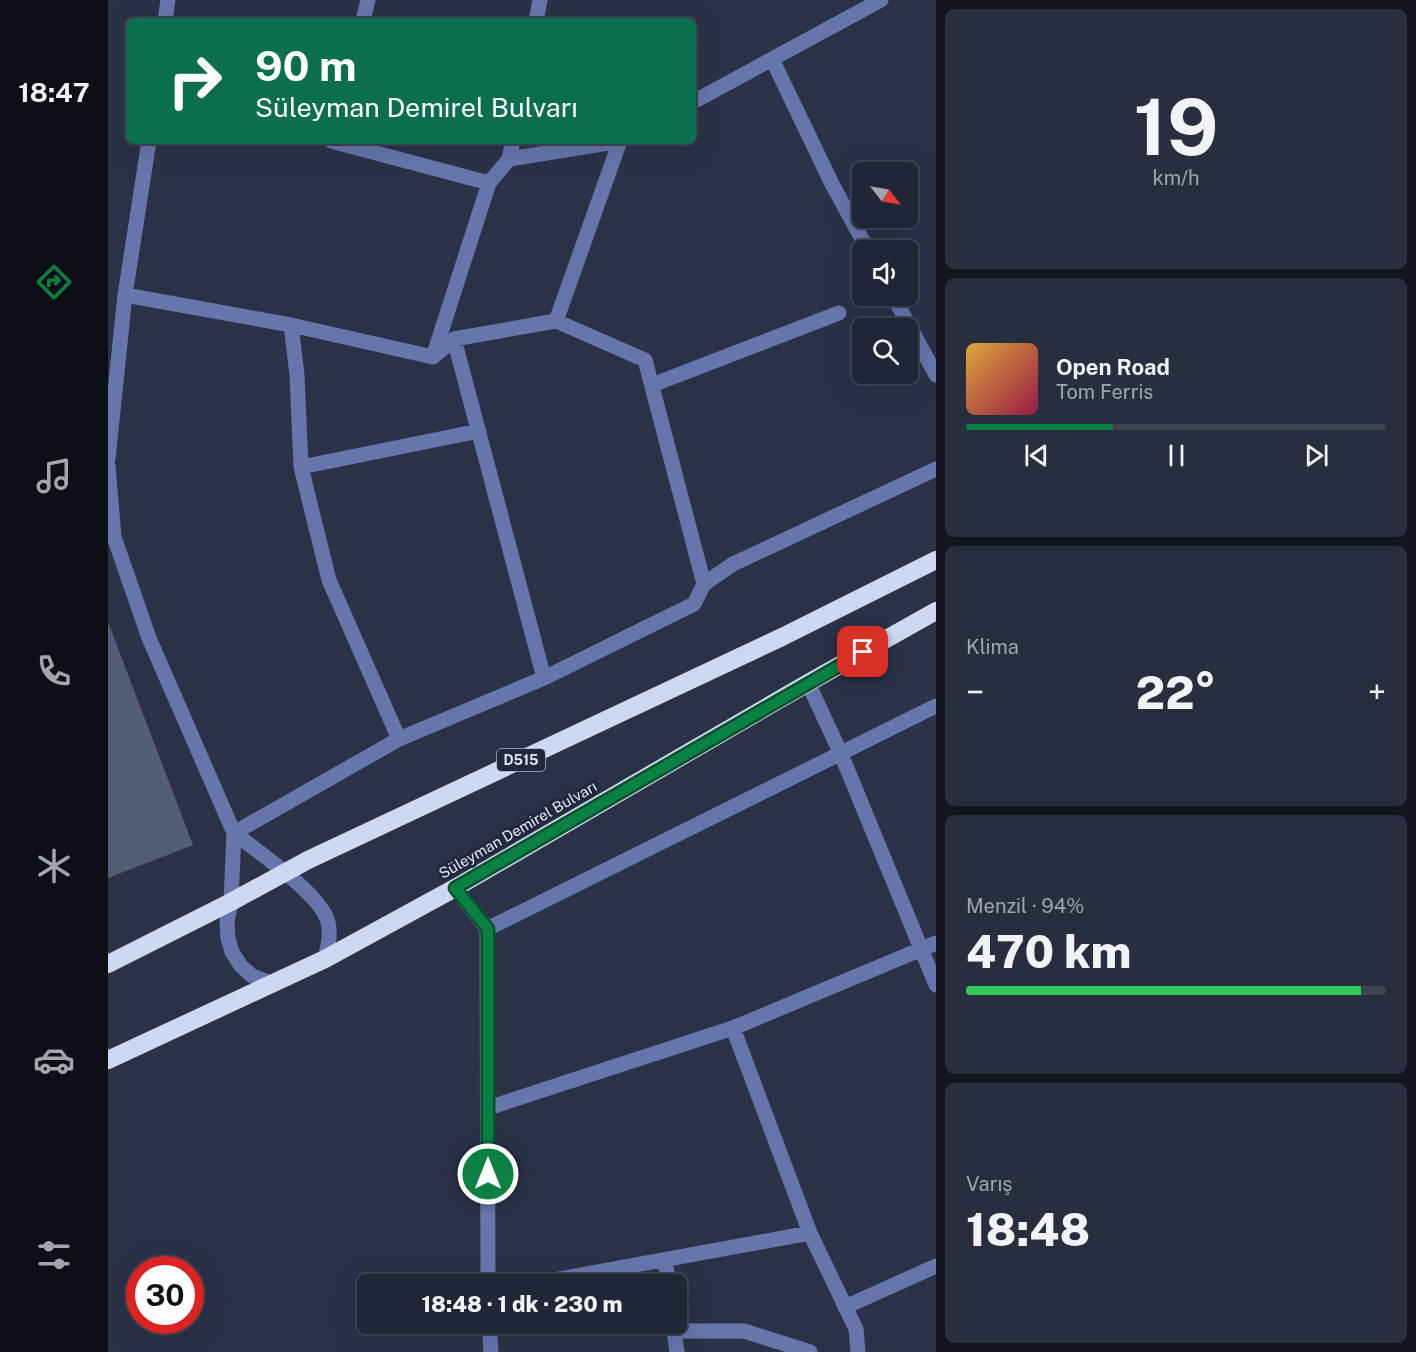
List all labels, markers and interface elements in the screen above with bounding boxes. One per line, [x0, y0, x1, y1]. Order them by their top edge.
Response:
text: 90 m [255, 41, 357, 90]
icon: right [156, 42, 234, 120]
text: 18:47 [18, 76, 90, 108]
text: 19 [1134, 81, 1218, 173]
text: Süleyman Demirel Bulvarı [255, 91, 578, 123]
north arrow [852, 162, 918, 228]
map controls [852, 162, 918, 384]
text: km/h [1152, 166, 1200, 190]
button: sound [852, 240, 918, 306]
icon: directions [33, 261, 75, 303]
button: search [852, 318, 918, 384]
text: Open Road [1056, 354, 1170, 380]
text: Tom Ferris [1056, 380, 1153, 404]
icon: previous [1020, 439, 1053, 472]
icon: pause [1160, 439, 1193, 472]
icon: next [1300, 439, 1333, 472]
icon: music [33, 455, 75, 497]
pin [837, 626, 888, 677]
icon: arrive [846, 635, 879, 668]
text: Klima [966, 635, 1019, 659]
icon: phone [33, 650, 75, 692]
text: 22° [1136, 666, 1216, 719]
text: − [966, 673, 984, 711]
text: + [1368, 673, 1386, 711]
road number: D515 [497, 749, 545, 771]
street label: Süleyman Demirel Bulvarı [436, 777, 600, 882]
icon: climate [33, 845, 75, 887]
text: Menzil · 94% [966, 894, 1084, 918]
text: 470 km [966, 925, 1131, 978]
icon: car [33, 1039, 75, 1081]
position arrow [456, 1142, 520, 1206]
text: Varış [966, 1172, 1012, 1196]
text: 18:48 [966, 1203, 1090, 1256]
icon: filters [33, 1234, 75, 1276]
speed limit sign: 30 [126, 1256, 204, 1334]
text: 18:48 · 1 dk · 230 m [421, 1291, 623, 1317]

